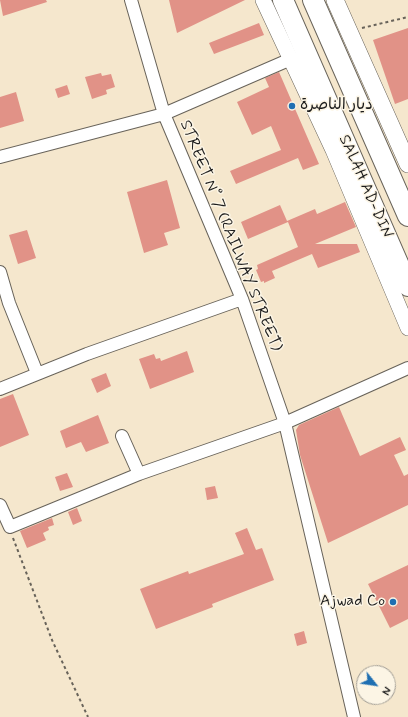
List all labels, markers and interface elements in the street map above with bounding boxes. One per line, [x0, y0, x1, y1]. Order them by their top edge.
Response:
place label: ديار الناصرة [300, 96, 373, 116]
marker: ديار الناصرة [287, 101, 297, 111]
street label: STREET N° 7 (RAILWAY STREET) [175, 118, 285, 354]
street label: SALAH AD-DIN [334, 132, 396, 242]
place label: Ajwad Co [320, 592, 385, 612]
marker: Ajwad Co [388, 597, 398, 607]
north arrow [356, 665, 396, 705]
text: N [378, 684, 393, 697]

